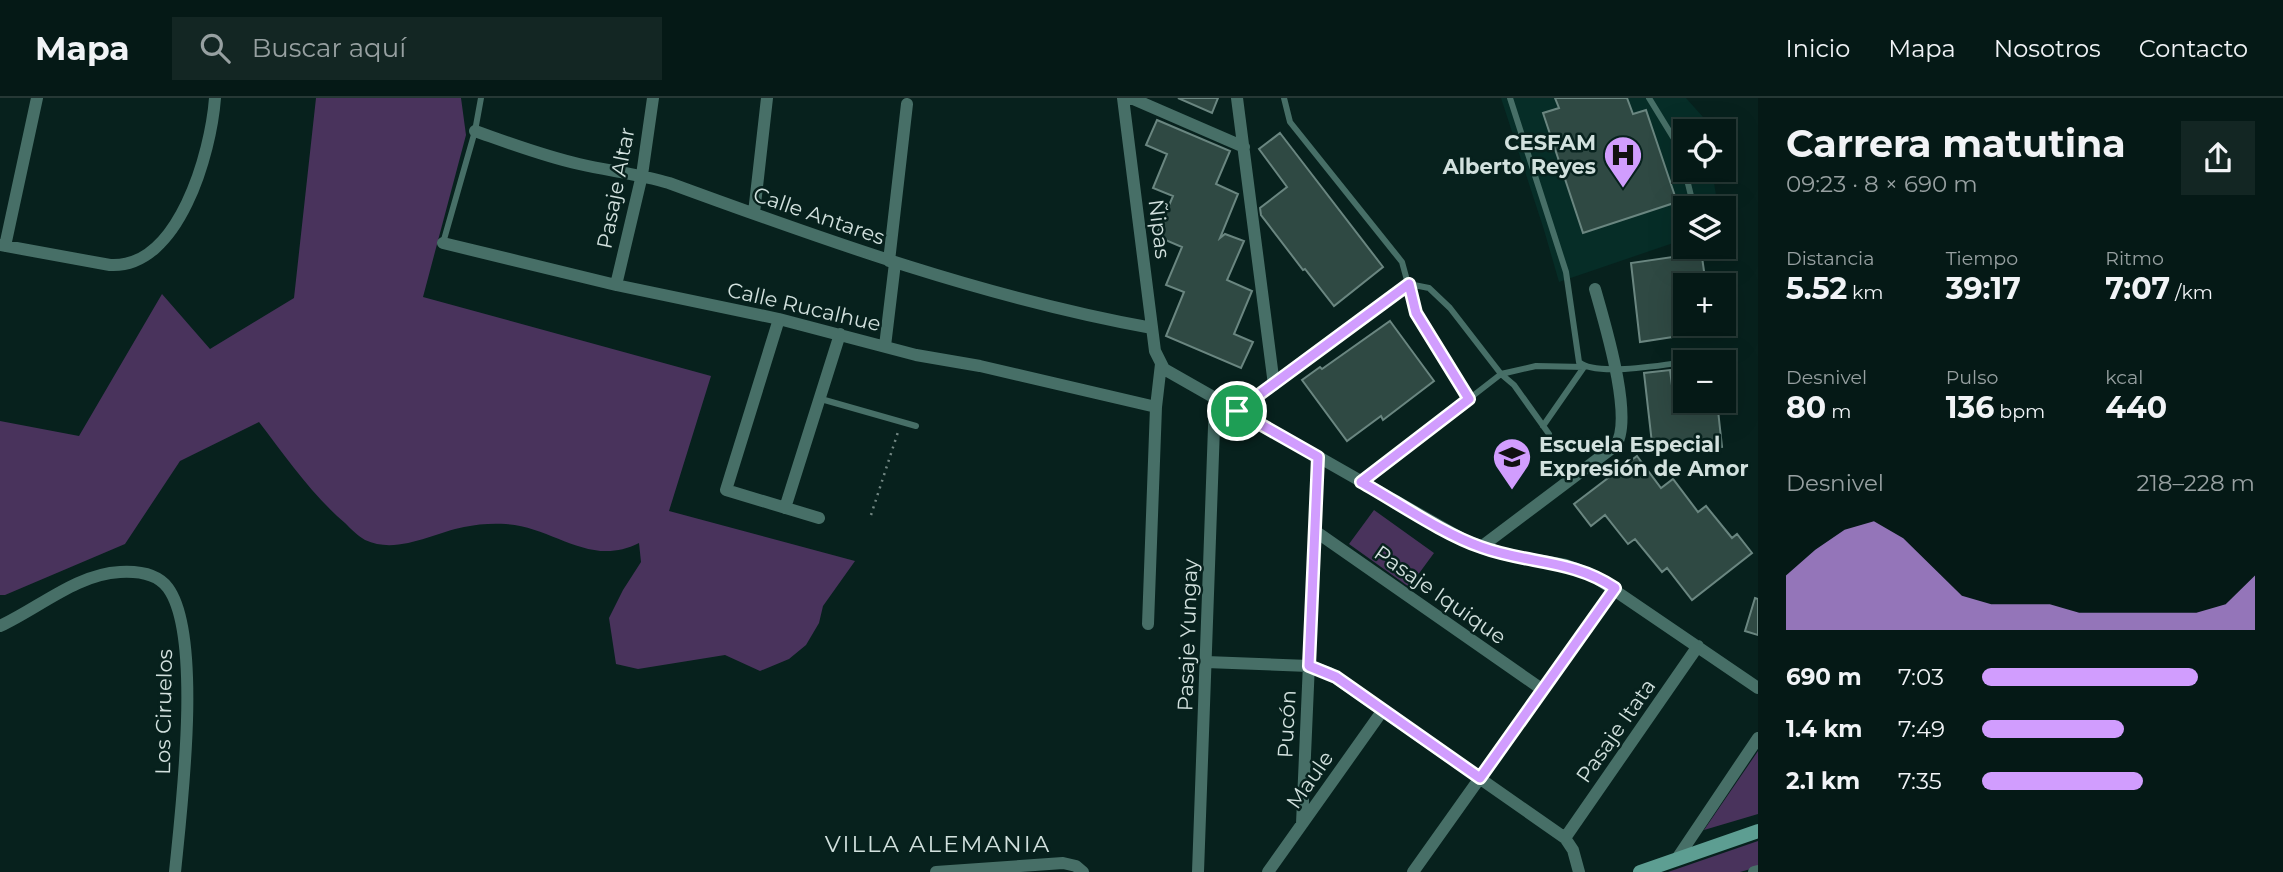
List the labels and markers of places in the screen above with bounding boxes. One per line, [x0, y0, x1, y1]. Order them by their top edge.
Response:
place label: CESFAM Alberto Reyes [1442, 130, 1596, 179]
hospital icon: CESFAM Alberto Reyes [1602, 134, 1644, 189]
pin [1207, 381, 1267, 441]
place label: Escuela Especial Expresión de Amor [1539, 432, 1748, 481]
school or university icon: Escuela Especial Expresión de Amor [1491, 436, 1533, 491]

